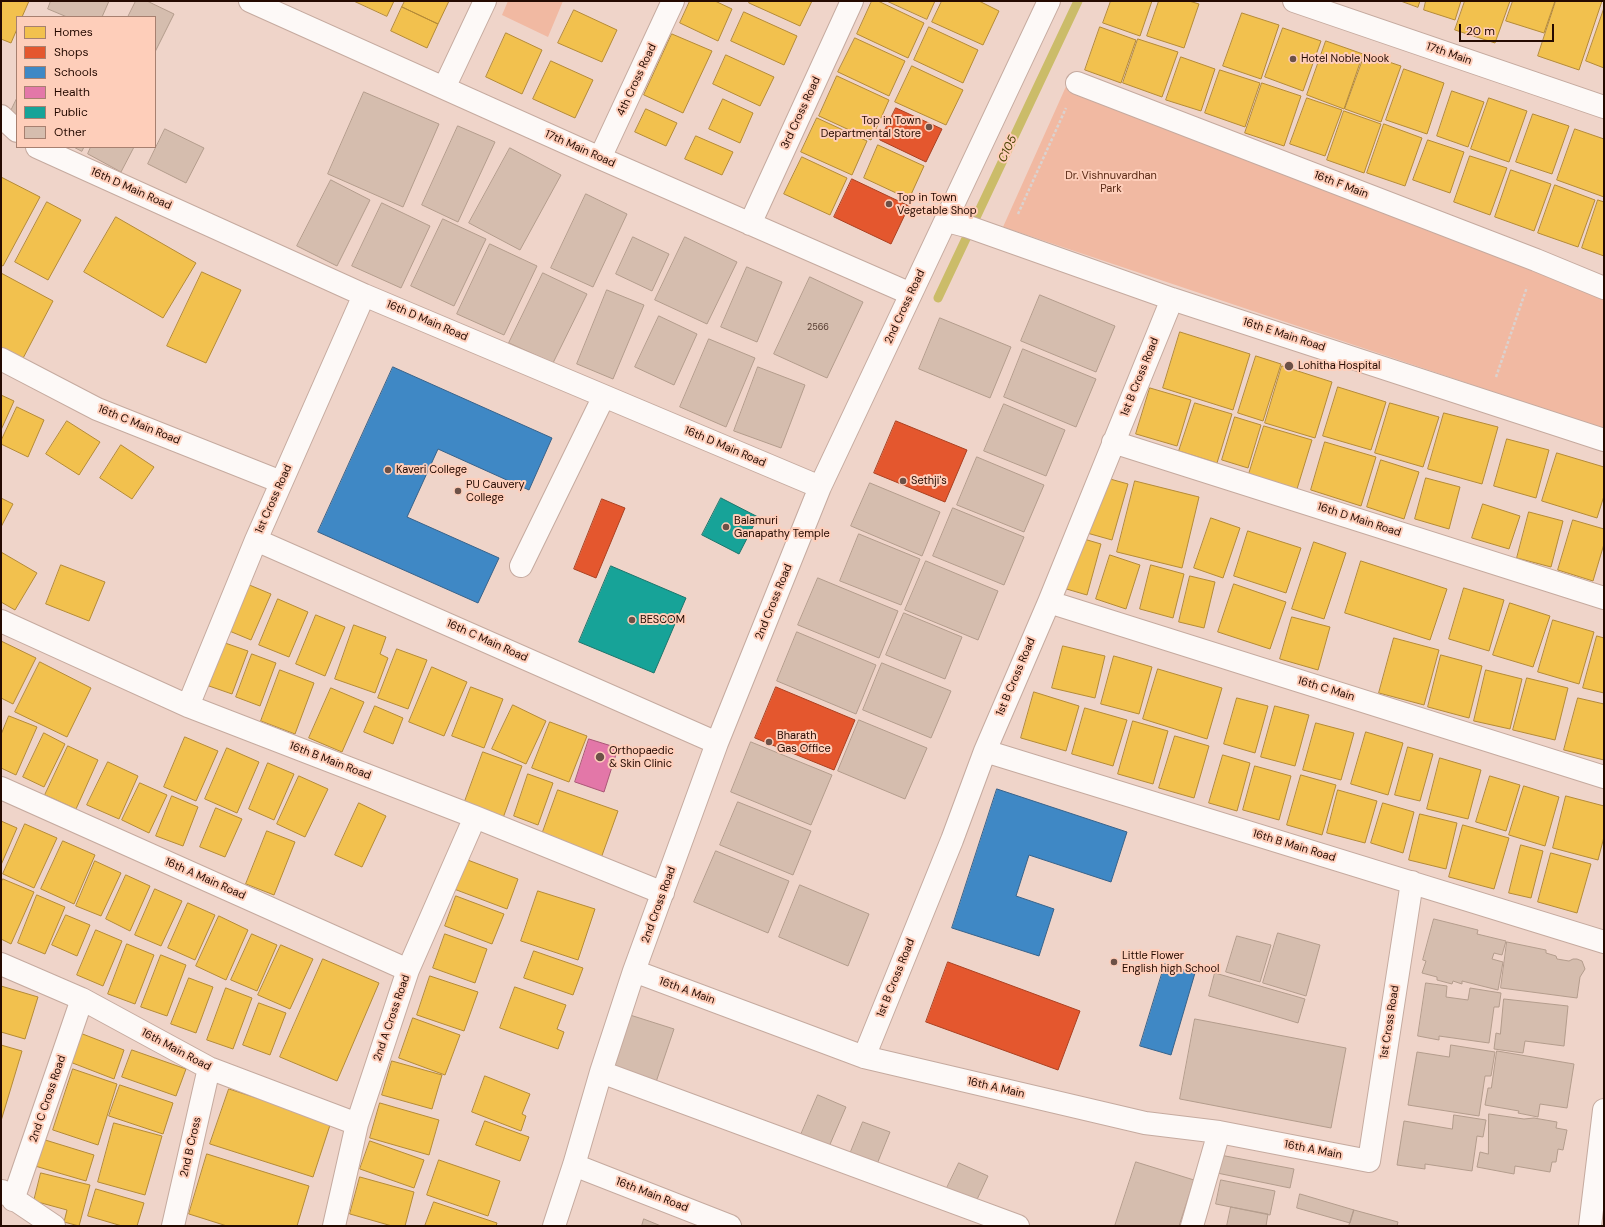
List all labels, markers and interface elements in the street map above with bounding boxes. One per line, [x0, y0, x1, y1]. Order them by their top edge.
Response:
legend [16, 16, 156, 148]
scale bar [1461, 16, 1556, 42]
text: 20 m [1466, 23, 1495, 39]
text: Homes [54, 24, 93, 40]
street label: 17th Main [1425, 40, 1473, 68]
street label: 4th Cross Road [615, 42, 659, 118]
text: Shops [54, 44, 89, 60]
place label: Hotel Noble Nook [1301, 52, 1389, 66]
marker: Hotel Noble Nook [1288, 54, 1298, 64]
text: Schools [54, 64, 98, 80]
street label: 3rd Cross Road [779, 75, 823, 151]
text: Health [54, 84, 90, 100]
text: Public [54, 104, 88, 120]
place label: Top in Town Departmental Store [821, 114, 921, 140]
marker: Top in Town Departmental Store [924, 122, 934, 132]
text: Other [54, 124, 86, 140]
street label: 17th Main Road [543, 128, 617, 170]
water label: C105 [996, 133, 1020, 165]
street label: 16th D Main Road [89, 165, 173, 213]
park label: Dr. Vishnuvardhan Park [1065, 169, 1157, 195]
street label: 16th F Main [1312, 169, 1370, 201]
place label: Top in Town Vegetable Shop [897, 191, 977, 217]
marker: Top in Town Vegetable Shop [884, 199, 894, 209]
street label: 2nd Cross Road [882, 268, 928, 346]
street label: 16th D Main Road [384, 298, 470, 344]
street label: 16th E Main Road [1241, 315, 1327, 355]
house number: 2566 [807, 323, 829, 333]
street label: 1st B Cross Road [1118, 336, 1162, 418]
place label: Lohitha Hospital [1298, 359, 1380, 373]
marker: Lohitha Hospital [1283, 360, 1295, 372]
street label: 16th C Main Road [96, 403, 182, 447]
street label: 16th D Main Road [682, 424, 768, 470]
street label: 1st Cross Road [253, 463, 295, 535]
place label: Kaveri College [396, 463, 467, 477]
marker: Kaveri College [383, 465, 393, 475]
place label: Sethji's [911, 474, 947, 488]
marker: Sethji's [898, 476, 908, 486]
place label: PU Cauvery College [466, 478, 525, 504]
marker: PU Cauvery College [453, 486, 463, 496]
street label: 16th D Main Road [1316, 500, 1402, 540]
place label: Balamuri Ganapathy Temple [734, 514, 830, 540]
marker: Balamuri Ganapathy Temple [721, 522, 731, 532]
street label: 2nd Cross Road [753, 562, 795, 642]
place label: BESCOM [640, 613, 685, 627]
marker: BESCOM [627, 615, 637, 625]
street label: 16th C Main Road [444, 617, 530, 665]
street label: 1st B Cross Road [994, 636, 1038, 718]
street label: 16th C Main [1296, 674, 1356, 704]
place label: Bharath Gas Office [777, 729, 831, 755]
marker: Bharath Gas Office [764, 737, 774, 747]
street label: 16th B Main Road [287, 739, 373, 783]
place label: Orthopaedic & Skin Clinic [609, 744, 674, 770]
marker: Orthopaedic & Skin Clinic [594, 751, 606, 763]
street label: 16th B Main Road [1251, 827, 1337, 865]
street label: 16th A Main Road [163, 855, 247, 903]
street label: 2nd Cross Road [639, 865, 679, 945]
street label: 1st B Cross Road [874, 937, 918, 1019]
place label: Little Flower English high School [1122, 949, 1219, 975]
marker: Little Flower English high School [1109, 957, 1119, 967]
street label: 2nd A Cross Road [371, 973, 413, 1063]
street label: 16th A Main [657, 975, 717, 1007]
street label: 1st Cross Road [1378, 985, 1402, 1059]
street label: 16th Main Road [139, 1026, 213, 1074]
street label: 2nd C Cross Road [27, 1054, 69, 1144]
street label: 16th A Main [966, 1075, 1026, 1101]
street label: 2nd B Cross [178, 1116, 204, 1178]
street label: 16th A Main [1283, 1138, 1343, 1162]
street label: 16th Main Road [614, 1175, 690, 1215]

